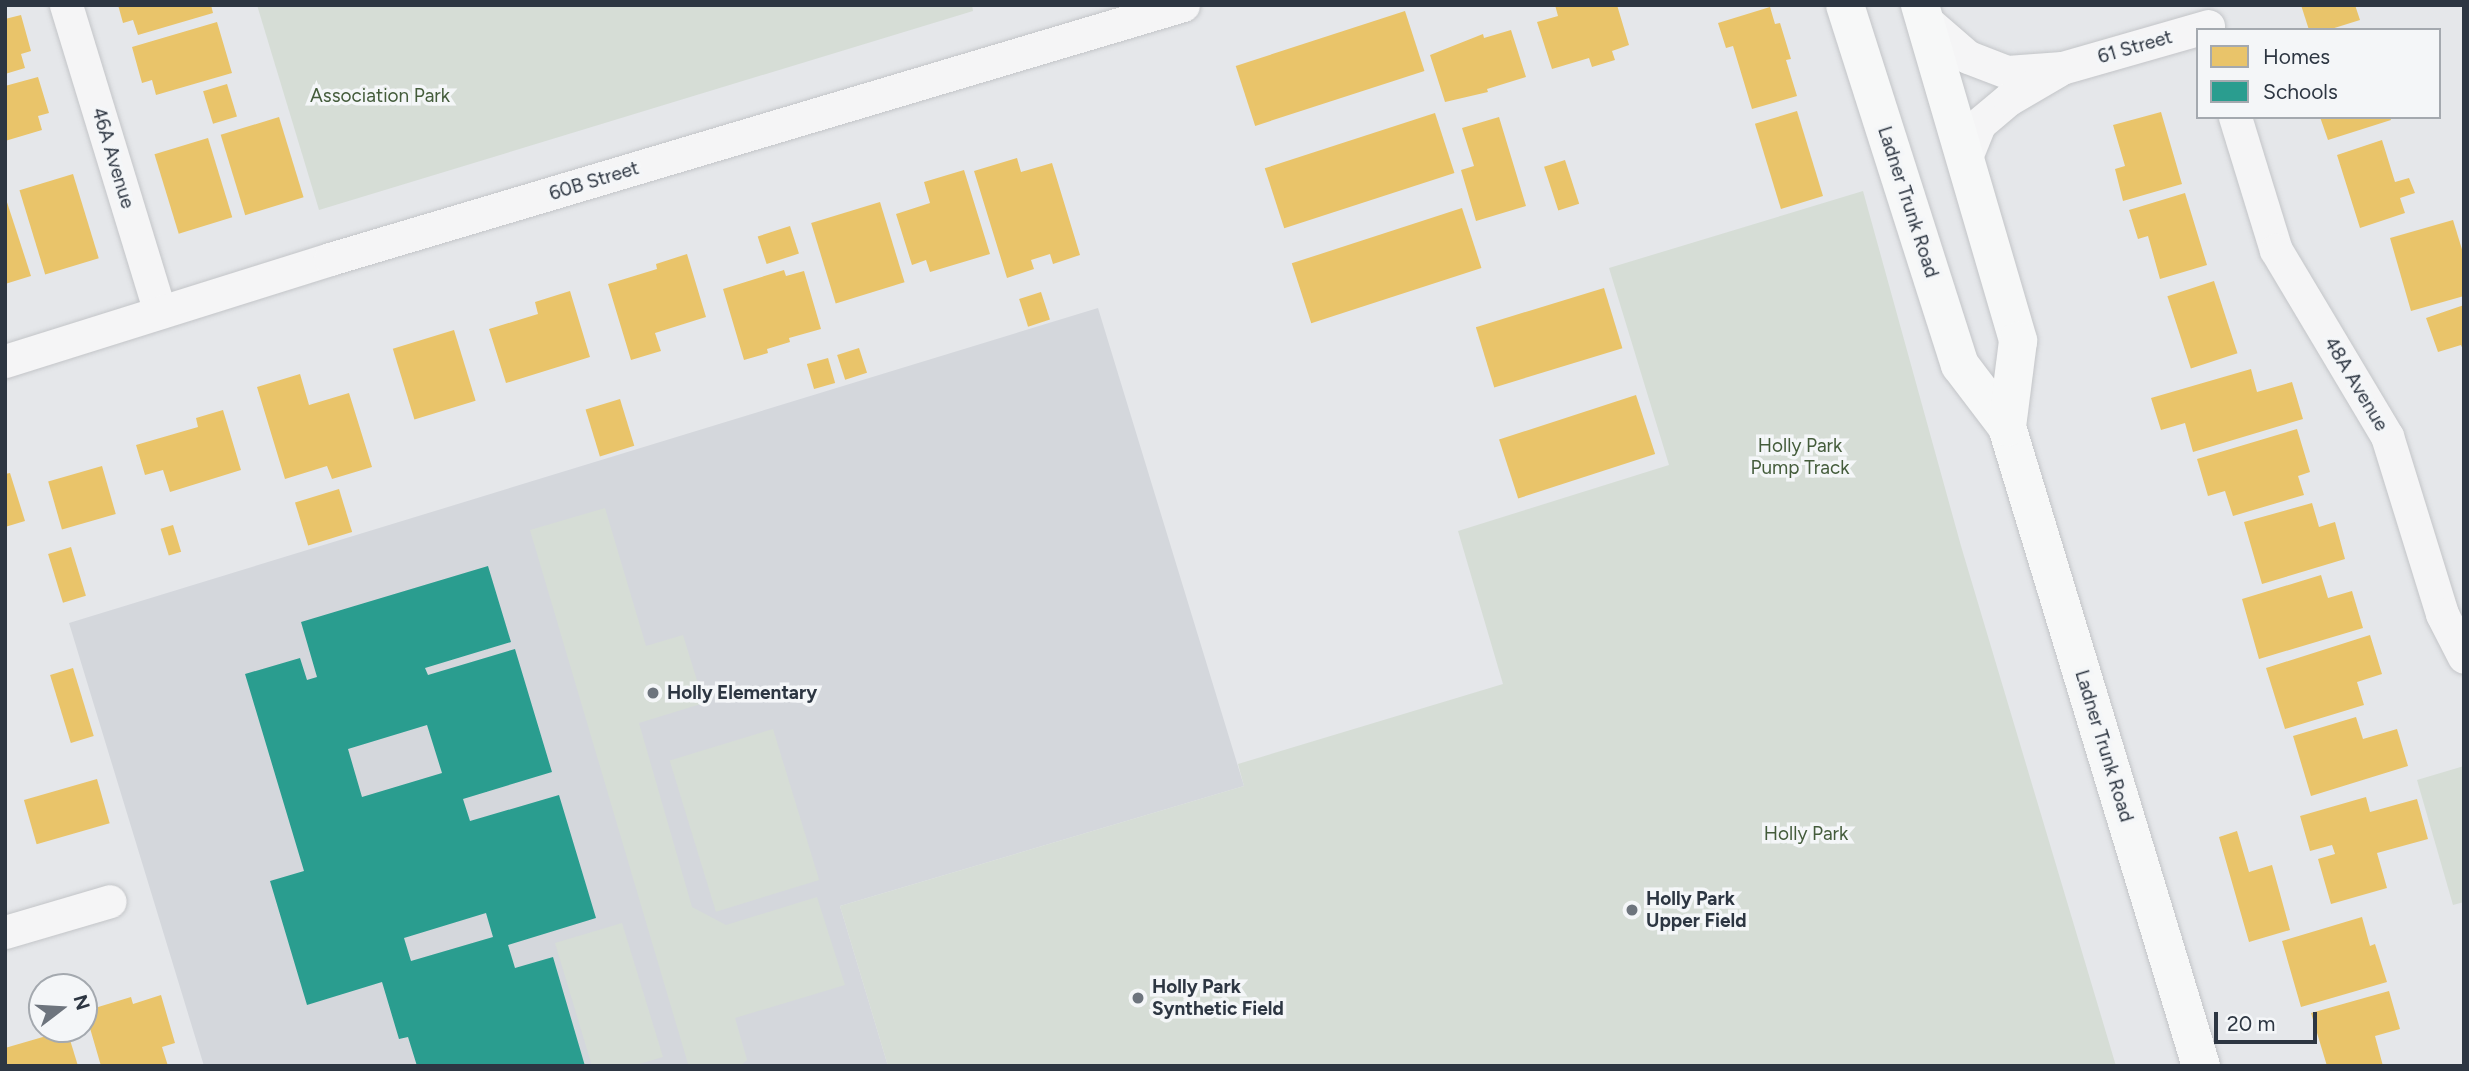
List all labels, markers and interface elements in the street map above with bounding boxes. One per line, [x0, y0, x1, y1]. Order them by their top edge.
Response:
street label: 61 Street [2095, 25, 2175, 69]
legend [2196, 28, 2441, 119]
text: Homes [2263, 44, 2330, 69]
text: Schools [2263, 79, 2338, 104]
park label: Association Park [310, 85, 450, 107]
street label: 46A Avenue [87, 105, 139, 211]
street label: Ladner Trunk Road [1873, 124, 1943, 280]
street label: 60B Street [546, 157, 642, 205]
street label: 48A Avenue [2319, 333, 2393, 435]
park label: Holly Park Pump Track [1751, 435, 1849, 479]
street label: Ladner Trunk Road [2070, 667, 2138, 825]
place label: Holly Elementary [667, 682, 817, 704]
marker: Holly Elementary [645, 685, 661, 701]
park label: Holly Park [1764, 823, 1848, 845]
place label: Holly Park Upper Field [1646, 888, 1746, 932]
marker: Holly Park Upper Field [1624, 902, 1640, 918]
north arrow [28, 973, 98, 1043]
place label: Holly Park Synthetic Field [1152, 976, 1284, 1020]
marker: Holly Park Synthetic Field [1130, 990, 1146, 1006]
text: N [69, 992, 95, 1013]
scale bar [2217, 998, 2320, 1042]
text: 20 m [2227, 1011, 2275, 1036]

